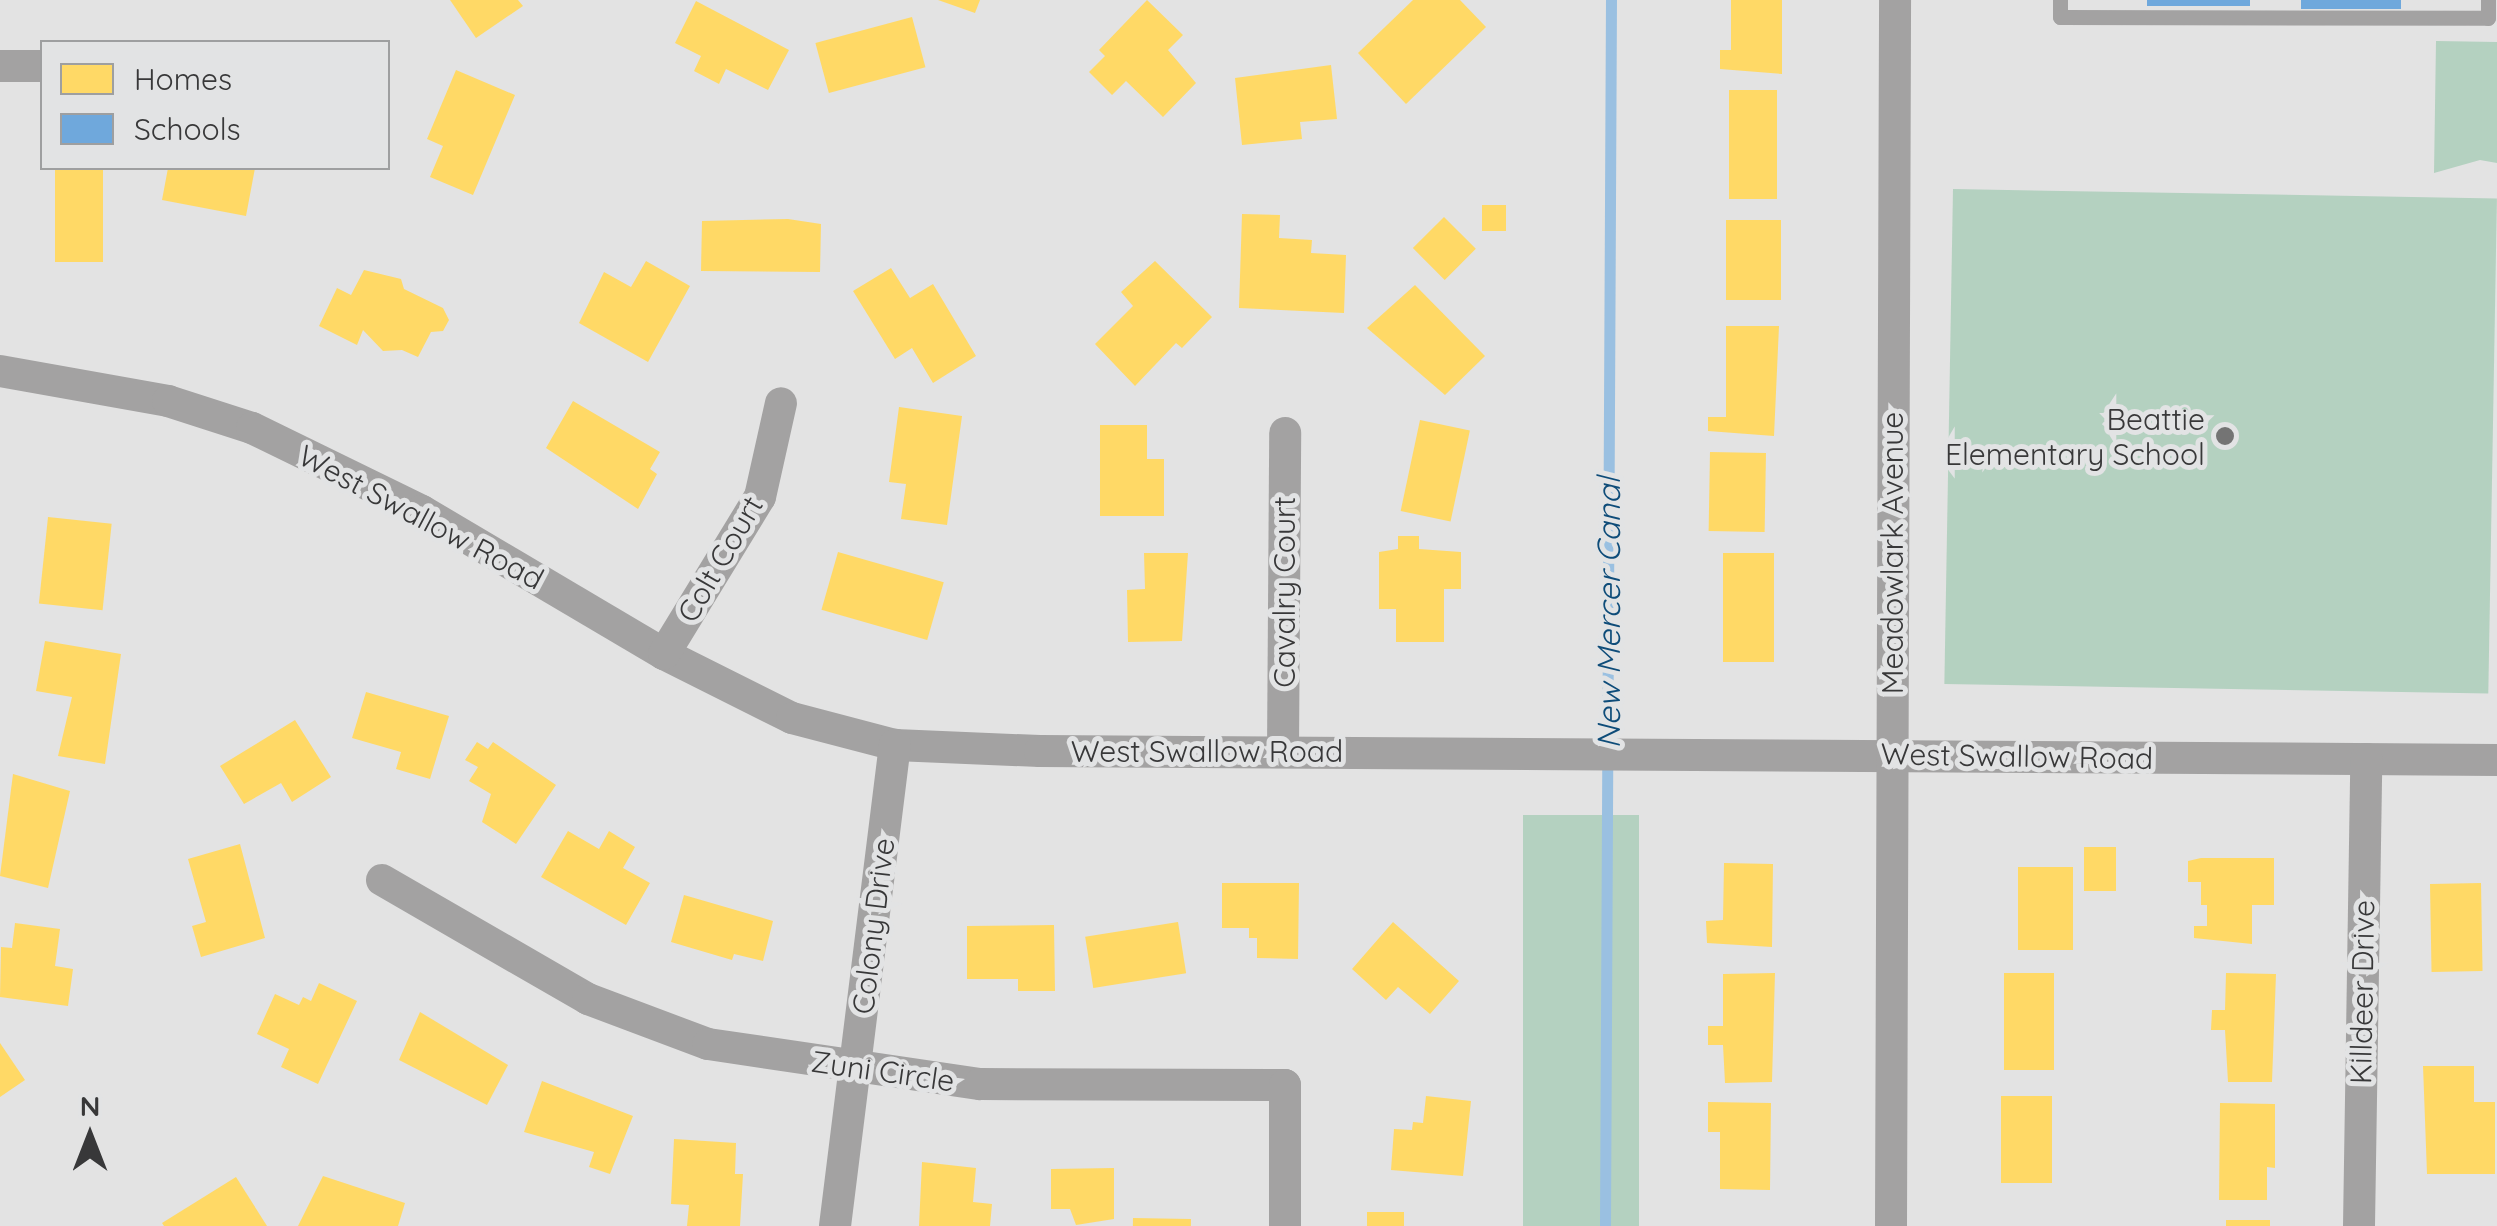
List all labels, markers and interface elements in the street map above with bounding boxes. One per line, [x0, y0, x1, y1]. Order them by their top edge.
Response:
legend [40, 40, 390, 170]
text: Homes [134, 60, 232, 98]
text: Schools [134, 110, 241, 148]
place label: Beattie Elementary School [1945, 401, 2205, 472]
street label: Meadowlark Avenue [1874, 412, 1910, 694]
marker: Beattie Elementary School [2214, 425, 2236, 447]
street label: West Swallow Road [292, 437, 550, 597]
water label: New Mercer Canal [1589, 477, 1627, 749]
street label: Colt Court [670, 490, 770, 628]
street label: Cavalry Court [1266, 496, 1302, 688]
street label: West Swallow Road [1071, 733, 1343, 769]
street label: West Swallow Road [1880, 736, 2154, 776]
street label: Colony Drive [844, 836, 902, 1016]
street label: Killdeer Drive [2342, 900, 2382, 1084]
street label: Zuni Circle [809, 1043, 957, 1099]
north arrow [40, 1086, 140, 1186]
text: N [80, 1088, 100, 1123]

